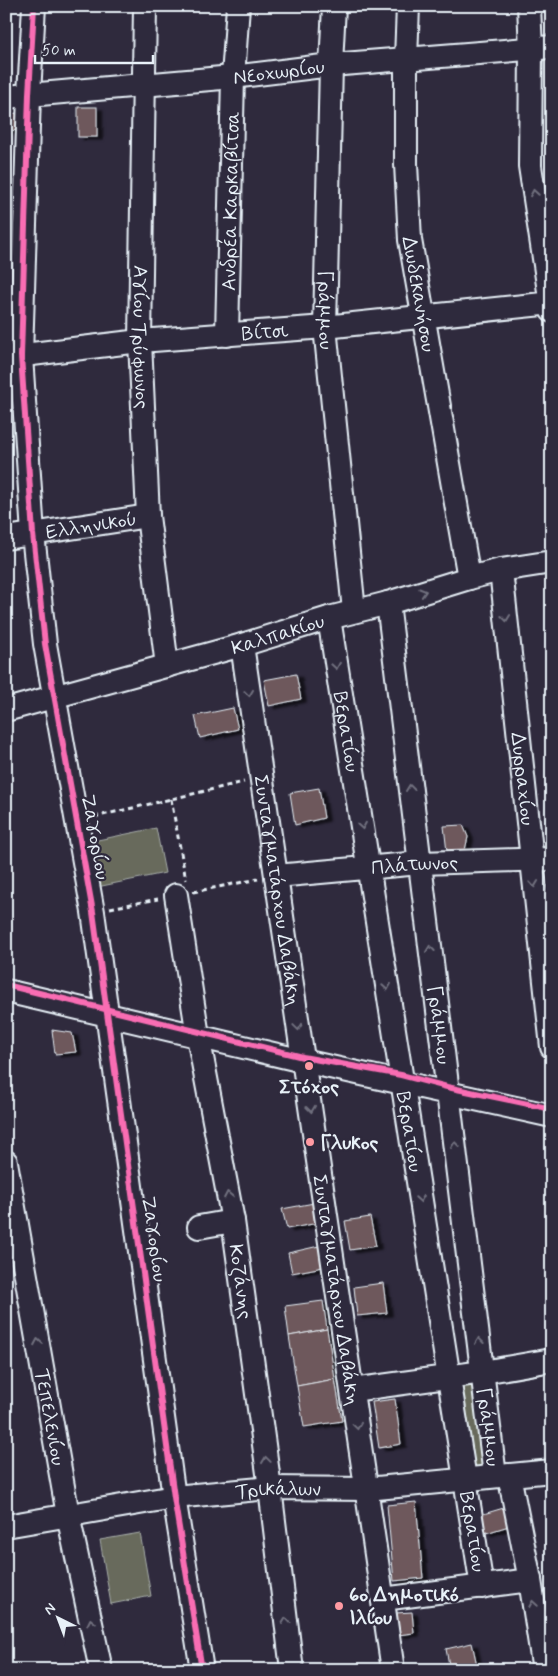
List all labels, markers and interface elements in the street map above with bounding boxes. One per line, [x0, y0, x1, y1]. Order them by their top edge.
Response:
scale bar [35, 32, 152, 64]
text: 50 m [42, 41, 76, 61]
street label: Νεοχωρίου [232, 54, 326, 92]
street label: Ανδρέα Καρκαβίτσα [216, 111, 247, 291]
one-way arrow [529, 189, 540, 197]
street label: Δωδεκανήσου [395, 234, 441, 354]
street label: Αγίου Τρύφωνος [125, 265, 155, 410]
street label: Γράμμου [310, 270, 339, 351]
street label: Βίτσι [241, 318, 290, 348]
street label: Ελληνικού [44, 506, 139, 547]
one-way arrow [418, 588, 427, 598]
street label: Καλπακίου [228, 608, 328, 662]
one-way arrow [500, 614, 511, 622]
one-way arrow [331, 662, 341, 670]
one-way arrow [243, 689, 254, 697]
street label: Βερατίου [326, 689, 365, 774]
street label: Δυρραχίου [503, 731, 540, 827]
street label: Συνταγματάρχου Δαβάκη [246, 773, 307, 1008]
one-way arrow [405, 783, 416, 791]
street label: Ζαγορίου [74, 792, 115, 882]
one-way arrow [356, 822, 366, 831]
street label: Πλάτωνος [370, 850, 459, 882]
one-way arrow [528, 881, 539, 889]
one-way arrow [425, 945, 436, 953]
one-way arrow [381, 983, 392, 991]
street label: Γράμμου [420, 984, 456, 1066]
one-way arrow [293, 1023, 303, 1031]
marker: Στόχος [303, 1060, 315, 1072]
place label: Στόχος [279, 1074, 339, 1101]
street label: Βερατίου [389, 1089, 428, 1174]
one-way arrow [305, 1105, 315, 1114]
place label: Γλυκος [320, 1130, 379, 1157]
marker: Γλυκος [304, 1136, 316, 1148]
one-way arrow [450, 1141, 461, 1149]
street label: Συνταγματάρχου Δαβάκη [305, 1173, 366, 1408]
one-way arrow [223, 1191, 234, 1200]
street label: Ζαγορίου [134, 1195, 173, 1284]
one-way arrow [414, 1195, 424, 1204]
street label: Κοζάνης [221, 1242, 258, 1321]
one-way arrow [474, 1337, 485, 1345]
one-way arrow [33, 1338, 43, 1347]
street label: Τεπελενίου [28, 1367, 71, 1468]
street label: Γράμμου [469, 1386, 506, 1468]
one-way arrow [352, 1422, 362, 1430]
one-way arrow [261, 1456, 272, 1464]
street label: Τρικάλων [234, 1476, 321, 1506]
street label: Βερατίου [452, 1490, 491, 1574]
place label: 6ο Δημοτικό Ιλίου [349, 1582, 459, 1632]
north arrow [32, 1594, 82, 1644]
text: N [40, 1599, 59, 1619]
marker: 6ο Δημοτικό Ιλίου [333, 1600, 345, 1612]
one-way arrow [529, 1600, 539, 1609]
one-way arrow [281, 1617, 292, 1625]
one-way arrow [86, 1618, 97, 1627]

